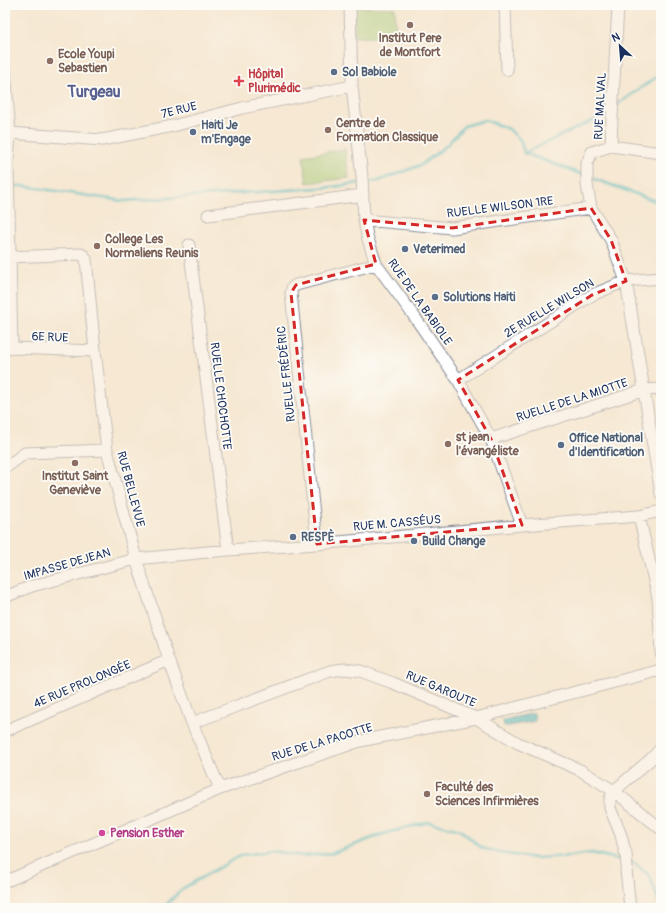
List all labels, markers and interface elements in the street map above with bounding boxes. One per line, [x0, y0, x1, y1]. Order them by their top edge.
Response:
marker: Institut Pere de Montfort [405, 20, 415, 30]
north arrow [600, 26, 640, 66]
text: N [610, 30, 623, 45]
place label: Institut Pere de Montfort [378, 31, 443, 60]
place label: Ecole Youpi Sebastien [58, 47, 114, 76]
marker: Ecole Youpi Sebastien [45, 56, 55, 66]
place label: Sol Babiole [342, 65, 398, 80]
place label: Hôpital Plurimédic [248, 67, 301, 96]
marker: Sol Babiole [329, 67, 339, 77]
street label: RUE MALVAL [591, 72, 610, 140]
marker: Hôpital Plurimédic [233, 75, 245, 87]
district label: Turgeau [66, 82, 121, 102]
street label: 7E RUE [160, 99, 199, 122]
place label: Centre de Formation Classique [336, 116, 439, 145]
place label: Haiti Je m'Engage [201, 118, 252, 147]
marker: Centre de Formation Classique [323, 125, 333, 135]
marker: Haiti Je m'Engage [188, 127, 198, 137]
street label: RUELLE WILSON 1RE [446, 194, 554, 221]
place label: College Les Normaliens Reunis [105, 232, 199, 261]
marker: College Les Normaliens Reunis [92, 241, 102, 251]
place label: Veterimed [413, 242, 466, 257]
marker: Veterimed [400, 244, 410, 254]
street label: RUE DE LA BABIOLE [384, 256, 455, 348]
street label: 2E RUELLE WILSON [502, 276, 597, 341]
place label: Solutions Haiti [443, 290, 515, 305]
marker: Solutions Haiti [430, 292, 440, 302]
street label: RUELLE FRÉDÉRIC [273, 325, 299, 423]
street label: 6E RUE [31, 329, 69, 346]
street label: RUELLE CHOCHOTTE [206, 341, 235, 451]
street label: RUELLE DE LA MIOTTE [515, 375, 630, 426]
place label: st jean l'évangéliste [456, 430, 520, 459]
place label: Office National d'Identification [569, 431, 645, 460]
marker: st jean l'évangéliste [443, 439, 453, 449]
marker: Office National d'Identification [556, 440, 566, 450]
street label: RUE BELLEVUE [113, 450, 148, 529]
marker: Institut Saint Geneviève [70, 458, 80, 468]
place label: Institut Saint Geneviève [42, 469, 110, 498]
street label: RUE M. CASSÉUS [352, 511, 442, 535]
place label: RESPÈ [301, 528, 335, 545]
marker: RESPÈ [288, 532, 298, 542]
place label: Build Change [422, 534, 486, 549]
marker: Build Change [409, 536, 419, 546]
street label: IMPASSE DEJEAN [22, 545, 112, 584]
street label: 4E RUE PROLONGÉE [31, 656, 133, 712]
street label: RUE GAROUTE [403, 668, 478, 711]
street label: RUE DE LA PACOTTE [270, 720, 374, 765]
place label: Faculté des Sciences Infirmières [435, 780, 539, 809]
marker: Faculté des Sciences Infirmières [422, 789, 432, 799]
place label: Pension Esther [110, 826, 185, 841]
marker: Pension Esther [97, 828, 107, 838]

